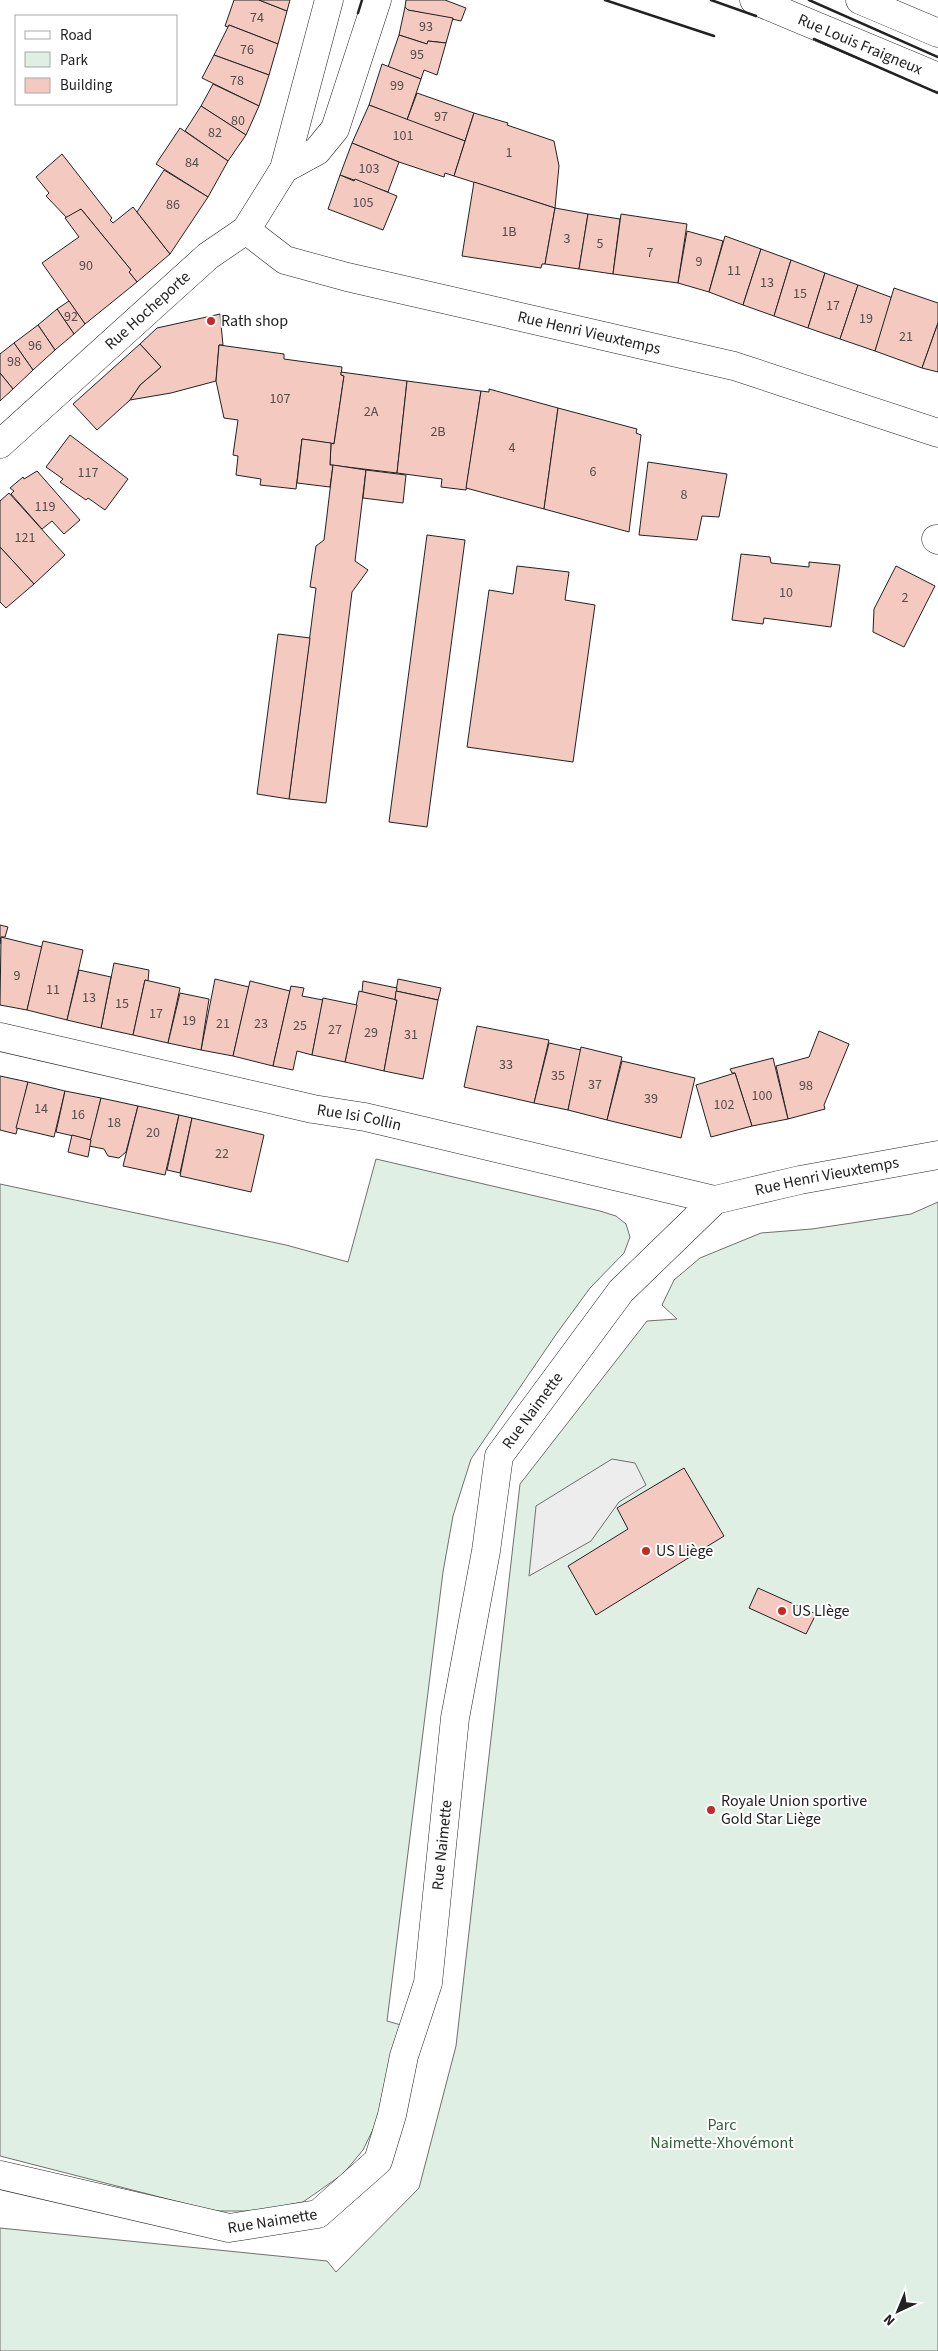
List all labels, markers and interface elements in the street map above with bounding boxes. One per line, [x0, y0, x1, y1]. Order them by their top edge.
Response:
house number: 74 [250, 8, 264, 28]
street label: Rue Louis Fraigneux [794, 9, 926, 80]
legend [15, 15, 178, 105]
house number: 93 [419, 17, 433, 37]
text: Road [60, 25, 92, 46]
house number: 76 [240, 40, 254, 60]
house number: 95 [410, 45, 424, 65]
text: Park [60, 50, 89, 71]
house number: 78 [230, 71, 244, 91]
text: Building [60, 75, 113, 96]
house number: 99 [390, 76, 404, 96]
house number: 97 [434, 107, 448, 127]
house number: 80 [231, 111, 245, 131]
house number: 82 [208, 123, 222, 143]
house number: 101 [393, 126, 413, 146]
house number: 1 [506, 143, 513, 163]
house number: 84 [185, 153, 199, 173]
house number: 103 [359, 159, 379, 179]
house number: 105 [353, 193, 373, 213]
house number: 86 [166, 195, 180, 215]
house number: 1B [501, 222, 517, 242]
house number: 3 [564, 229, 571, 249]
house number: 5 [597, 234, 604, 254]
house number: 7 [647, 243, 654, 263]
house number: 9 [696, 252, 703, 272]
house number: 90 [79, 256, 93, 276]
house number: 11 [727, 261, 741, 281]
street label: Rue Hocheporte [100, 266, 195, 355]
house number: 13 [760, 273, 774, 293]
house number: 15 [793, 284, 807, 304]
house number: 17 [826, 296, 840, 316]
street label: Rue Henri Vieuxtemps [515, 306, 663, 360]
house number: 92 [64, 307, 78, 327]
house number: 19 [859, 309, 873, 329]
place label: Rath shop [221, 310, 288, 332]
marker: Rath shop [205, 315, 217, 327]
house number: 21 [899, 327, 913, 347]
house number: 96 [28, 336, 42, 356]
house number: 98 [7, 352, 21, 372]
house number: 107 [270, 389, 290, 409]
house number: 2A [364, 402, 379, 422]
house number: 2B [430, 422, 446, 442]
house number: 4 [509, 438, 516, 458]
house number: 6 [590, 462, 597, 482]
house number: 117 [78, 463, 98, 483]
house number: 8 [681, 485, 688, 505]
house number: 119 [35, 497, 55, 517]
house number: 121 [15, 528, 35, 548]
house number: 10 [779, 583, 793, 603]
house number: 2 [902, 588, 909, 608]
house number: 9 [14, 966, 21, 986]
house number: 11 [46, 980, 60, 1000]
house number: 13 [82, 988, 96, 1008]
house number: 15 [115, 994, 129, 1014]
house number: 17 [149, 1004, 163, 1024]
house number: 19 [182, 1011, 196, 1031]
house number: 21 [216, 1014, 230, 1034]
house number: 23 [254, 1014, 268, 1034]
house number: 25 [293, 1016, 307, 1036]
house number: 27 [328, 1020, 342, 1040]
house number: 29 [364, 1023, 378, 1043]
house number: 31 [404, 1025, 418, 1045]
house number: 33 [499, 1055, 513, 1075]
house number: 35 [551, 1066, 565, 1086]
house number: 37 [588, 1075, 602, 1095]
house number: 98 [799, 1076, 813, 1096]
house number: 100 [752, 1086, 772, 1106]
house number: 39 [644, 1089, 658, 1109]
house number: 102 [714, 1095, 734, 1115]
house number: 14 [34, 1099, 48, 1119]
street label: Rue Isi Collin [315, 1099, 404, 1136]
house number: 16 [71, 1105, 85, 1125]
house number: 18 [107, 1113, 121, 1133]
house number: 20 [146, 1123, 160, 1143]
house number: 22 [215, 1144, 229, 1164]
street label: Rue Henri Vieuxtemps [753, 1151, 901, 1201]
street label: Rue Naimette [497, 1368, 568, 1454]
place label: US Liège [656, 1540, 713, 1562]
marker: US Liège [640, 1545, 652, 1557]
place label: US LIège [792, 1600, 850, 1622]
marker: US LIège [776, 1605, 788, 1617]
place label: Royale Union sportive Gold Star Liège [721, 1790, 867, 1830]
street label: Rue Naimette [427, 1799, 458, 1891]
marker: Royale Union sportive Gold Star Liège [705, 1804, 717, 1816]
park label: Parc Naimette-Xhovémont [650, 2114, 794, 2154]
street label: Rue Naimette [226, 2203, 319, 2239]
north arrow [873, 2286, 923, 2336]
text: N [879, 2309, 900, 2330]

